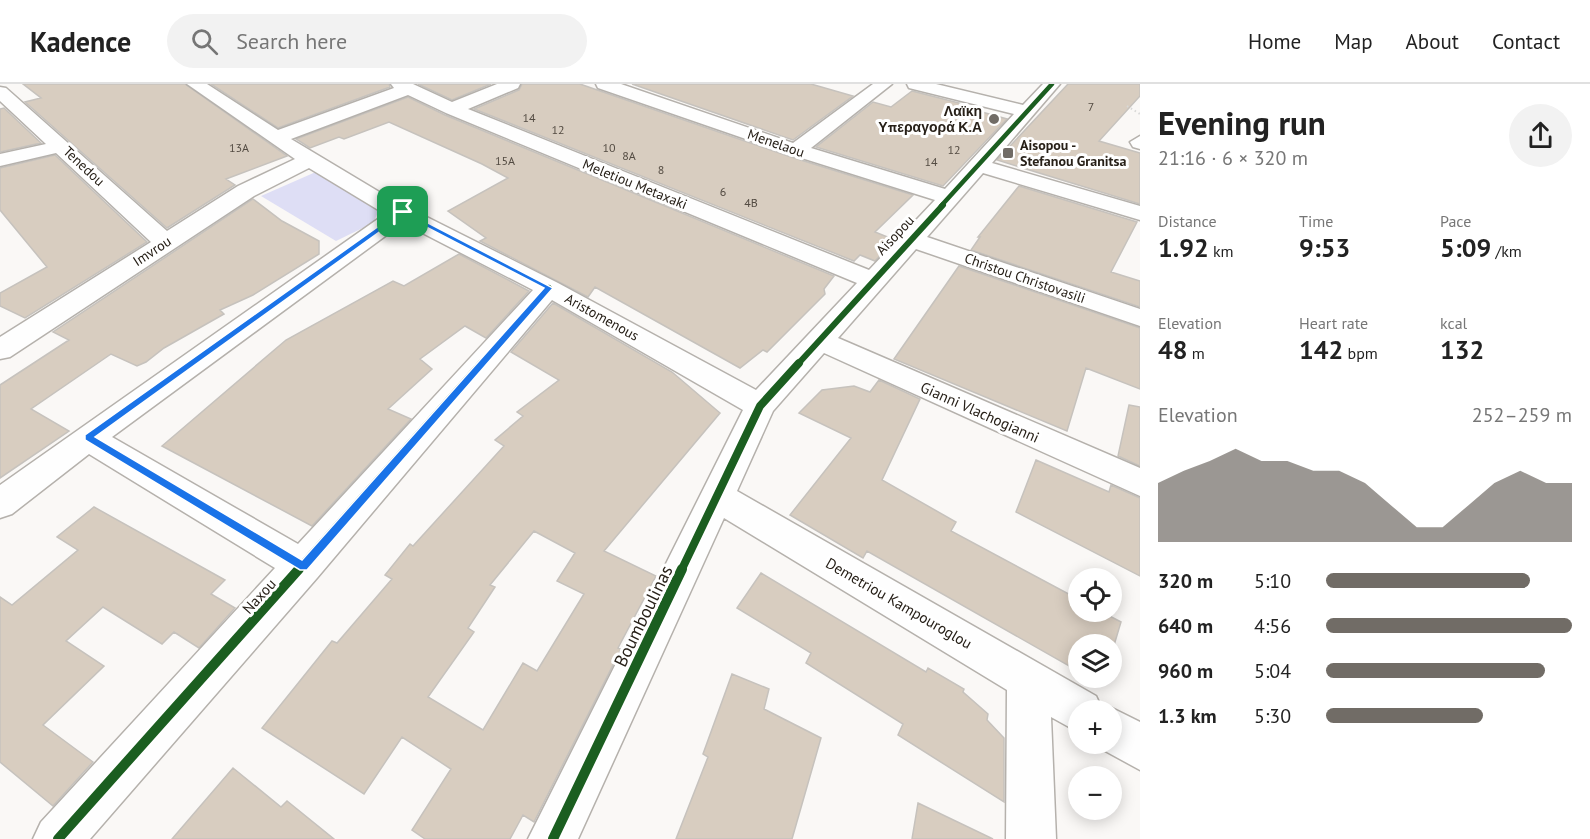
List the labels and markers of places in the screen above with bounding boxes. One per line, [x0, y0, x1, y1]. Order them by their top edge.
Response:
place label: Λαϊκη Υπεραγορά Κ.Α [878, 102, 982, 136]
marker: Λαϊκη Υπεραγορά Κ.Α [987, 112, 1001, 126]
place label: Aisopou - Stefanou Granitsa [1020, 136, 1126, 170]
marker: Aisopou - Stefanou Granitsa [1001, 146, 1015, 160]
pin [377, 186, 428, 237]

